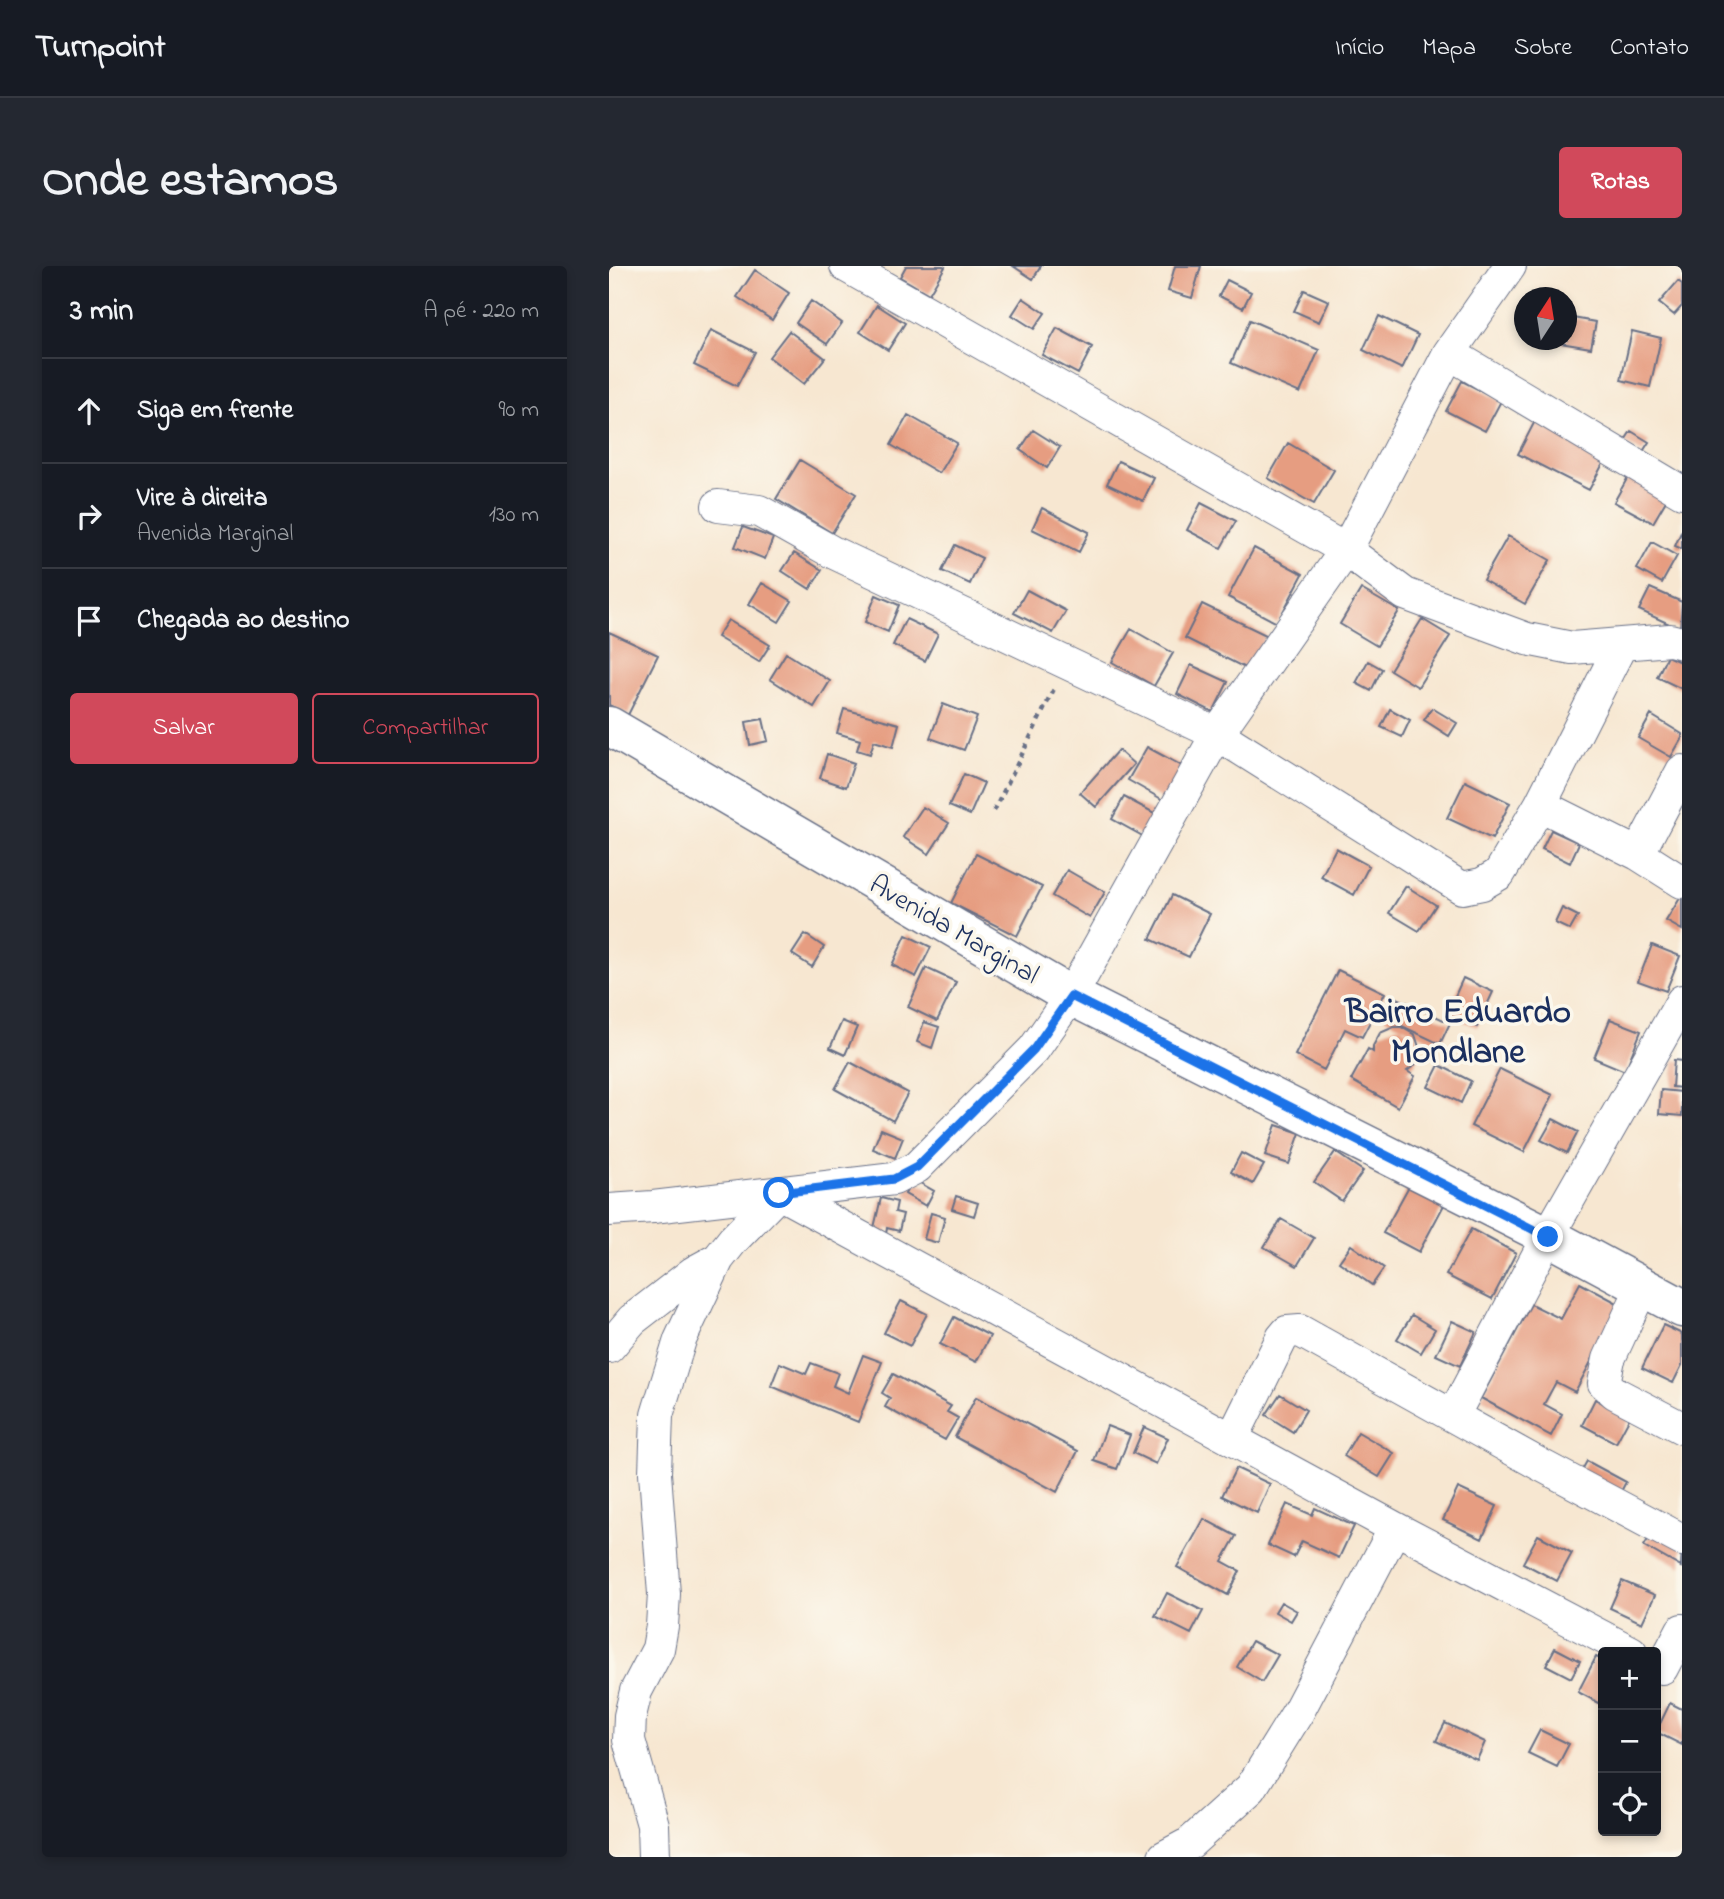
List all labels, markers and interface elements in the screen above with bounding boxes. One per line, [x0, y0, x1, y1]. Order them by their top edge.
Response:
text: Turnpoint [35, 24, 166, 72]
text: Início [1335, 31, 1384, 66]
text: Mapa [1422, 31, 1476, 66]
text: Sobre [1514, 31, 1572, 66]
text: Contato [1610, 31, 1689, 66]
text: Onde estamos [42, 146, 338, 218]
button: Rotas [1559, 147, 1682, 218]
north arrow [1514, 287, 1577, 350]
text: 3 min [70, 290, 133, 334]
text: A pé · 220 m [423, 295, 539, 328]
icon: ahead [70, 392, 108, 430]
text: Siga em frente [137, 392, 293, 430]
text: 90 m [499, 394, 539, 427]
text: Vire à direita [137, 480, 268, 518]
icon: right [70, 497, 108, 535]
text: 130 m [489, 499, 539, 532]
text: Avenida Marginal [137, 518, 293, 551]
icon: arrive [70, 602, 108, 640]
text: Chegada ao destino [137, 602, 349, 640]
button: Salvar [70, 693, 298, 764]
button: Compartilhar [312, 693, 539, 764]
street label: Avenida Marginal [861, 866, 1046, 996]
district label: Bairro Eduardo Mondlane [1343, 988, 1571, 1079]
route start [763, 1177, 794, 1208]
route end [1532, 1221, 1563, 1252]
map controls [1598, 1647, 1661, 1836]
button: + [1598, 1647, 1661, 1710]
button: − [1598, 1710, 1661, 1773]
button: locate [1598, 1773, 1661, 1836]

